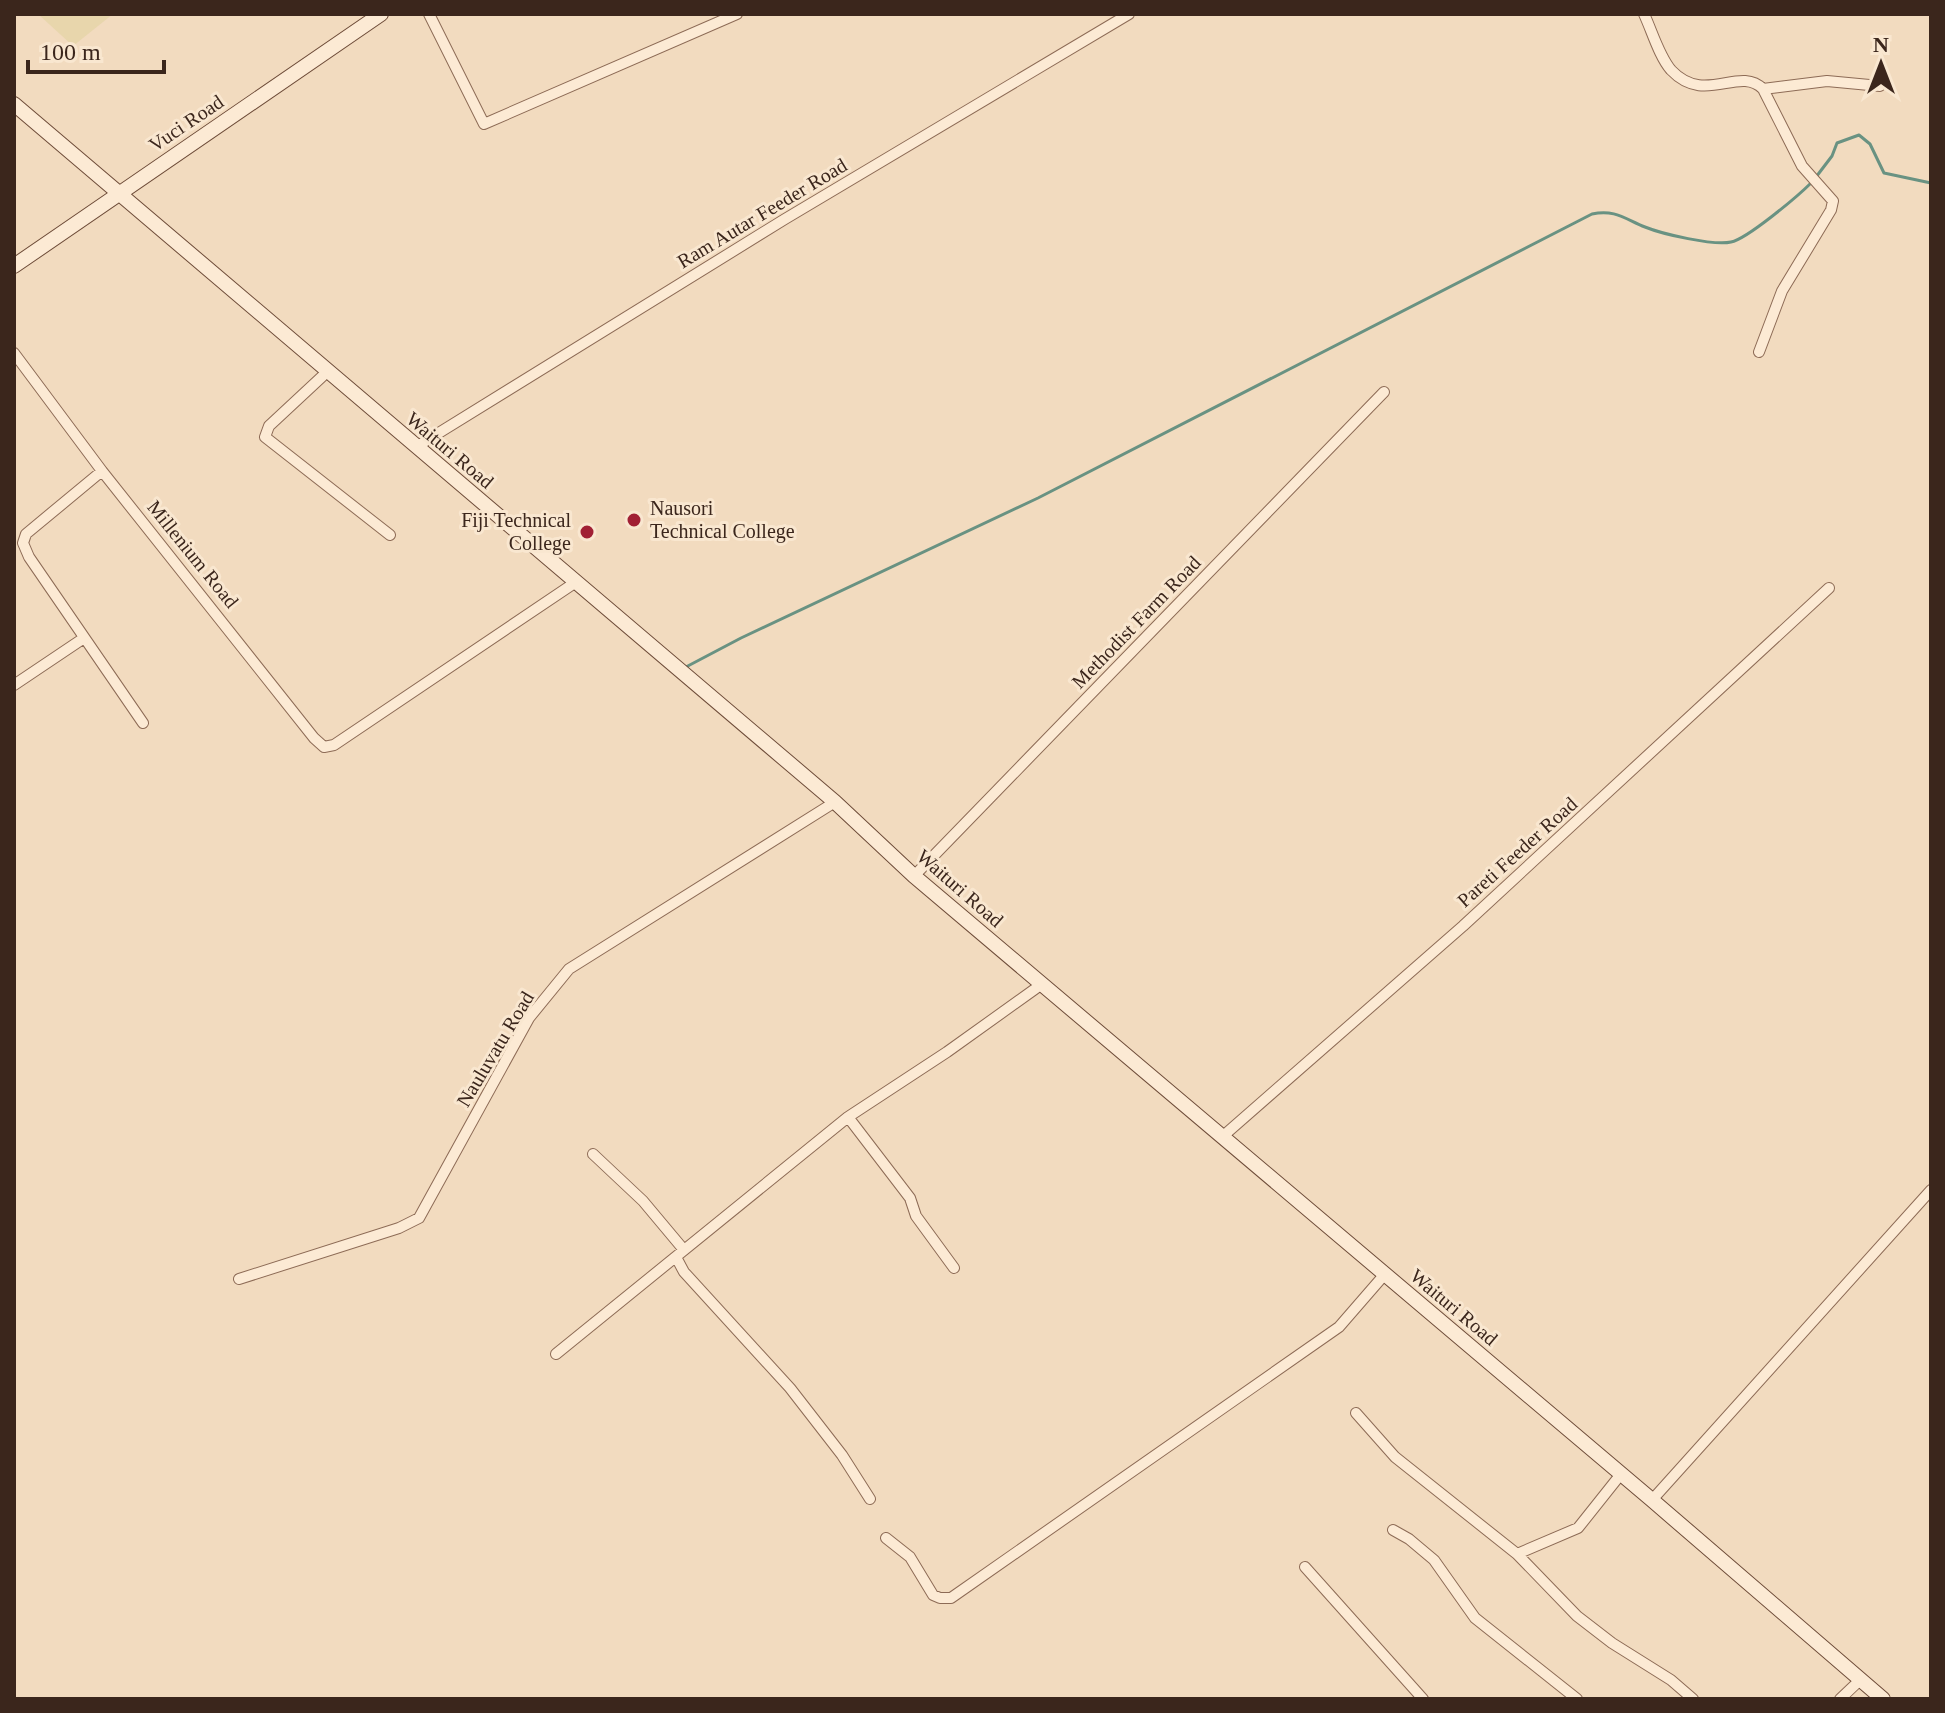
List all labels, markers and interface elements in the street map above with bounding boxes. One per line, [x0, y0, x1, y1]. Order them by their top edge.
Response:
scale bar [28, 24, 164, 74]
north arrow [1841, 24, 1921, 104]
text: N [1873, 32, 1889, 57]
text: 100 m [40, 39, 101, 65]
street label: Vuci Road [145, 90, 227, 156]
street label: Ram Autar Feeder Road [673, 154, 851, 272]
street label: Waituri Road [402, 407, 498, 493]
street label: Millenium Road [143, 496, 243, 612]
place label: Nausori Technical College [650, 497, 795, 543]
place label: Fiji Technical College [461, 509, 571, 555]
marker: Nausori Technical College [625, 511, 643, 529]
marker: Fiji Technical College [578, 523, 596, 541]
street label: Methodist Farm Road [1067, 551, 1205, 693]
street label: Pareti Feeder Road [1453, 793, 1581, 911]
street label: Waituri Road [913, 845, 1007, 931]
street label: Nauluvatu Road [452, 987, 538, 1111]
street label: Waituri Road [1406, 1264, 1502, 1350]

